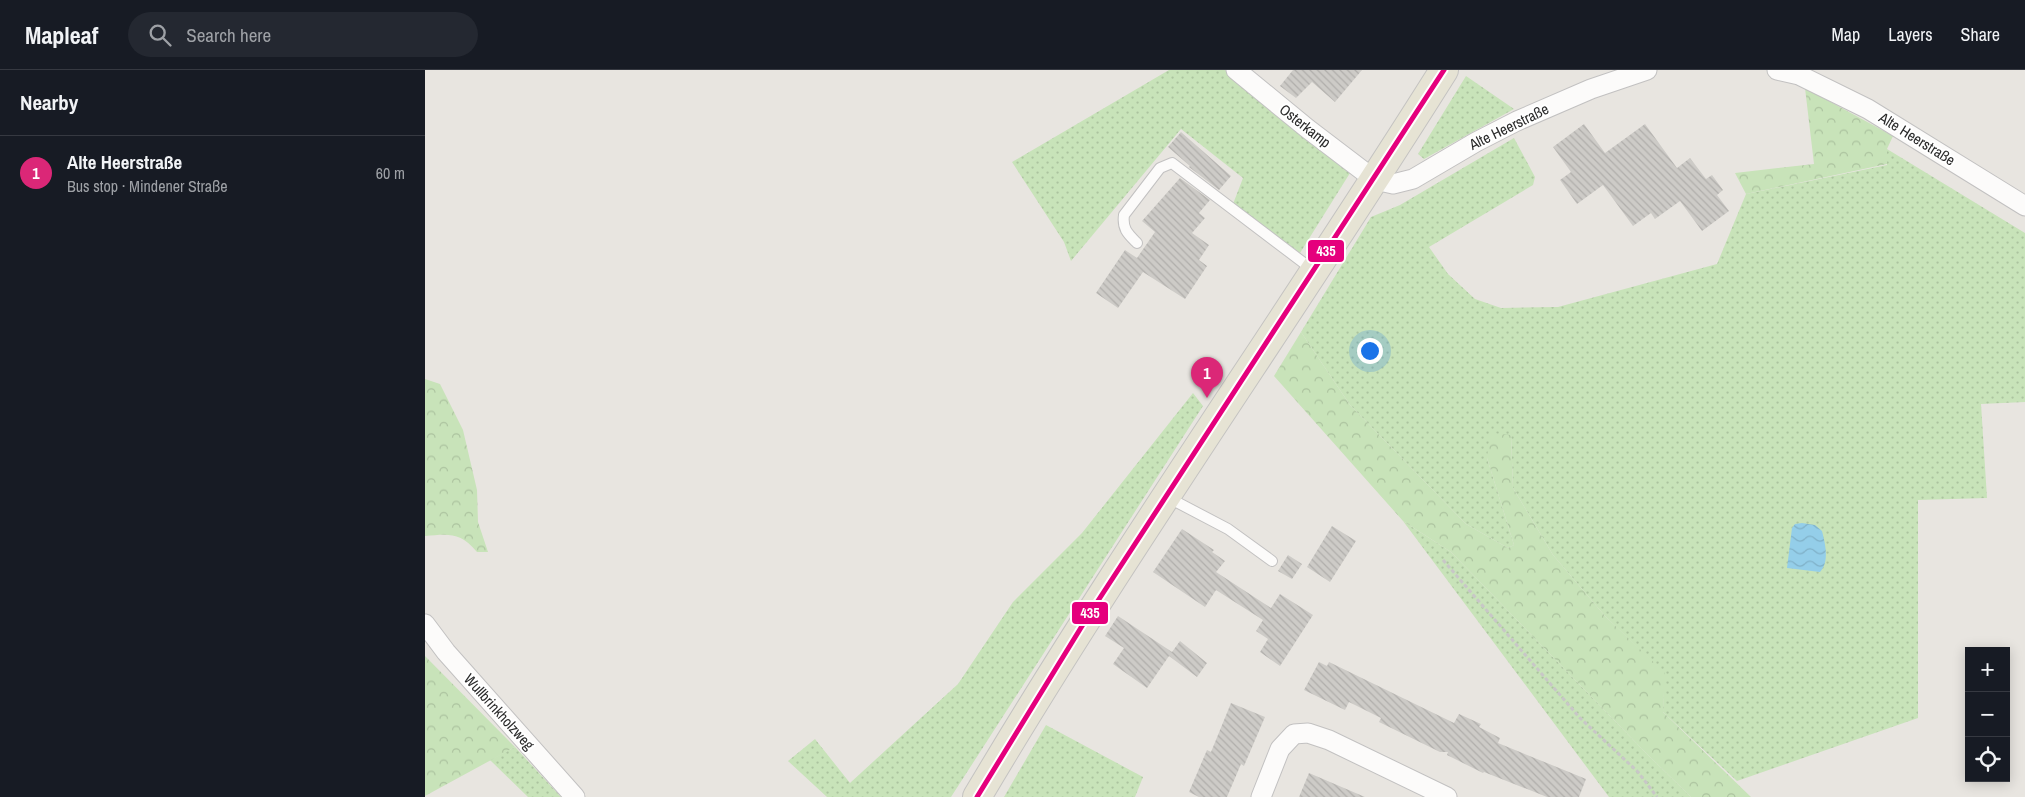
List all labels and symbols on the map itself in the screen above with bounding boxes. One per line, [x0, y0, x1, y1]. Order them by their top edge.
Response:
street label: Alte Heerstraße [1465, 98, 1552, 155]
street label: Osterkamp [1275, 99, 1336, 152]
street label: Alte Heerstraße [1874, 106, 1959, 170]
line badge: 435 [1307, 239, 1345, 263]
text: 435 [1316, 242, 1336, 260]
your location [1357, 338, 1383, 364]
pin: 1 [1191, 357, 1223, 398]
line badge: 435 [1071, 601, 1109, 625]
text: 435 [1080, 604, 1100, 622]
street label: Wullbrinkholzweg [459, 669, 539, 755]

